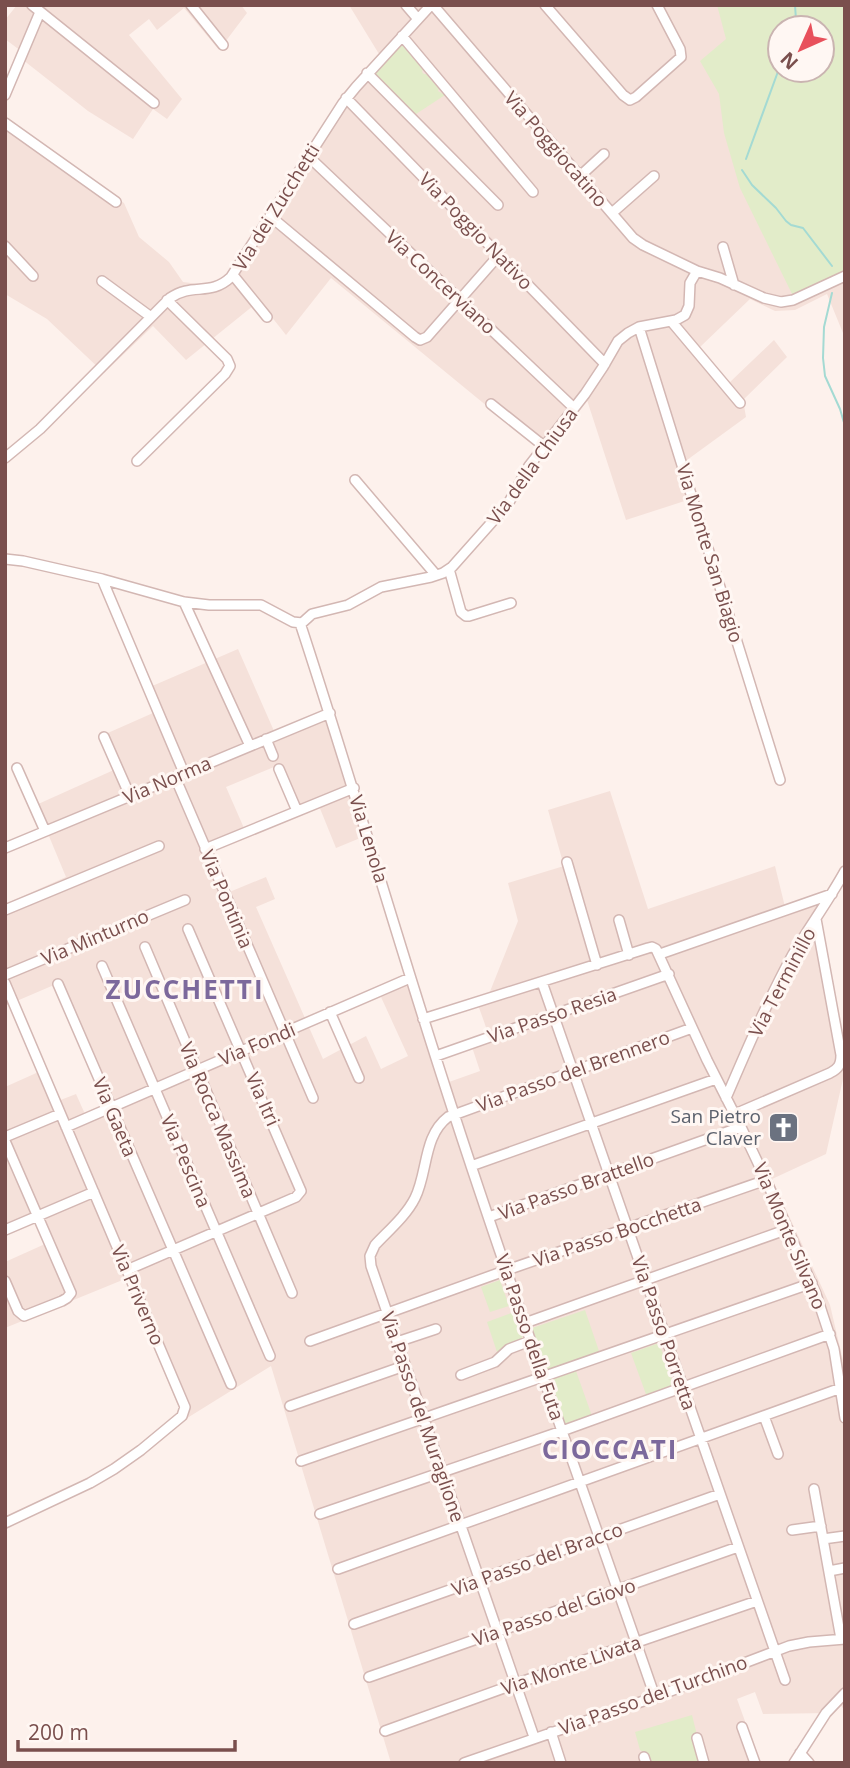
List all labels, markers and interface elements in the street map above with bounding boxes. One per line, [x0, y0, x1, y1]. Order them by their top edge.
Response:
north arrow [766, 14, 836, 84]
text: N [774, 46, 804, 76]
street label: Via Poggiocatino [498, 86, 614, 212]
street label: Via dei Zucchetti [227, 139, 325, 275]
street label: Via Poggio Nativo [413, 167, 539, 295]
street label: Via Concerviano [380, 224, 502, 340]
street label: Via della Chiusa [481, 402, 583, 530]
street label: Via Monte San Biagio [670, 460, 750, 646]
street label: Via Norma [119, 750, 215, 810]
street label: Via Lenola [343, 792, 395, 886]
street label: Via Pontinia [195, 846, 259, 952]
street label: Via Minturno [37, 903, 153, 971]
street label: Via Terminillo [742, 923, 822, 1041]
district label: ZUCCHETTI [105, 971, 265, 1007]
street label: Via Passo Resia [484, 981, 620, 1049]
street label: Via Fondi [215, 1016, 299, 1072]
street label: Via Passo del Brennero [473, 1024, 673, 1118]
street label: Via Rocca Massima [173, 1038, 263, 1202]
street label: Via Itri [240, 1068, 286, 1130]
street label: Via Gaeta [87, 1073, 143, 1161]
place label: San Pietro Claver [671, 1103, 761, 1151]
street label: Via Pescina [155, 1110, 217, 1212]
church icon: San Pietro Claver [767, 1110, 801, 1144]
street label: Via Passo Brattello [495, 1146, 657, 1226]
street label: Via Monte Silvano [747, 1159, 833, 1313]
street label: Via Passo Bocchetta [529, 1191, 705, 1273]
street label: Via Priverno [105, 1241, 171, 1349]
street label: Via Passo della Futa [489, 1250, 571, 1424]
street label: Via Passo Porretta [625, 1253, 703, 1413]
street label: Via Passo del Muraglione [375, 1308, 471, 1526]
district label: CIOCCATI [542, 1431, 678, 1467]
street label: Via Passo del Bracco [448, 1516, 626, 1602]
street label: Via Passo del Giovo [469, 1572, 639, 1652]
street label: Via Monte Livata [498, 1629, 644, 1701]
street label: Via Passo del Turchino [555, 1649, 751, 1741]
scale bar [18, 1708, 234, 1752]
text: 200 m [28, 1718, 89, 1746]

